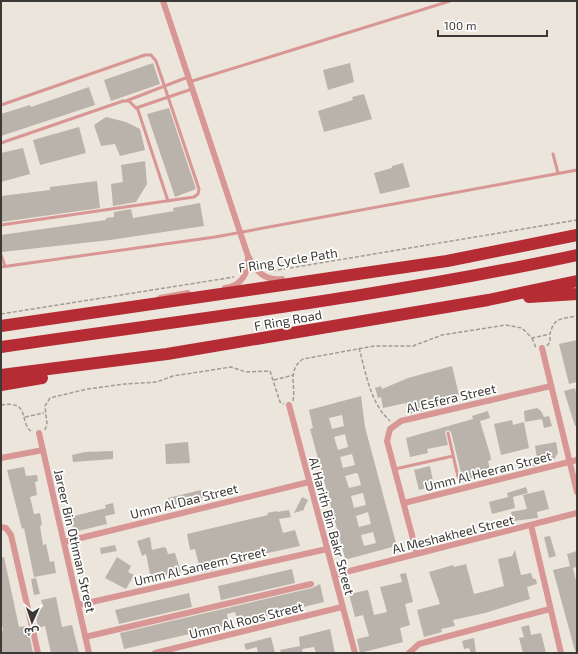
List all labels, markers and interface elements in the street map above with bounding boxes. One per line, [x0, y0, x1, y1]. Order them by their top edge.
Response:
scale bar [438, 12, 547, 38]
text: 100 m [444, 18, 476, 32]
street label: F Ring Cycle Path [237, 244, 339, 276]
street label: F Ring Road [253, 306, 323, 334]
street label: Al Esfera Street [405, 380, 497, 416]
street label: Umm Al Heeran Street [423, 447, 553, 495]
street label: Al Harith Bin Bakr Street [306, 455, 358, 597]
street label: Jareer Bin Othman Street [51, 468, 99, 614]
street label: Umm Al Daa Street [128, 480, 240, 522]
street label: Al Meshakheel Street [390, 511, 516, 557]
street label: Umm Al Saneem Street [132, 543, 268, 589]
street label: Umm Al Roos Street [187, 598, 305, 642]
north arrow [12, 602, 52, 642]
text: ش [24, 625, 39, 639]

